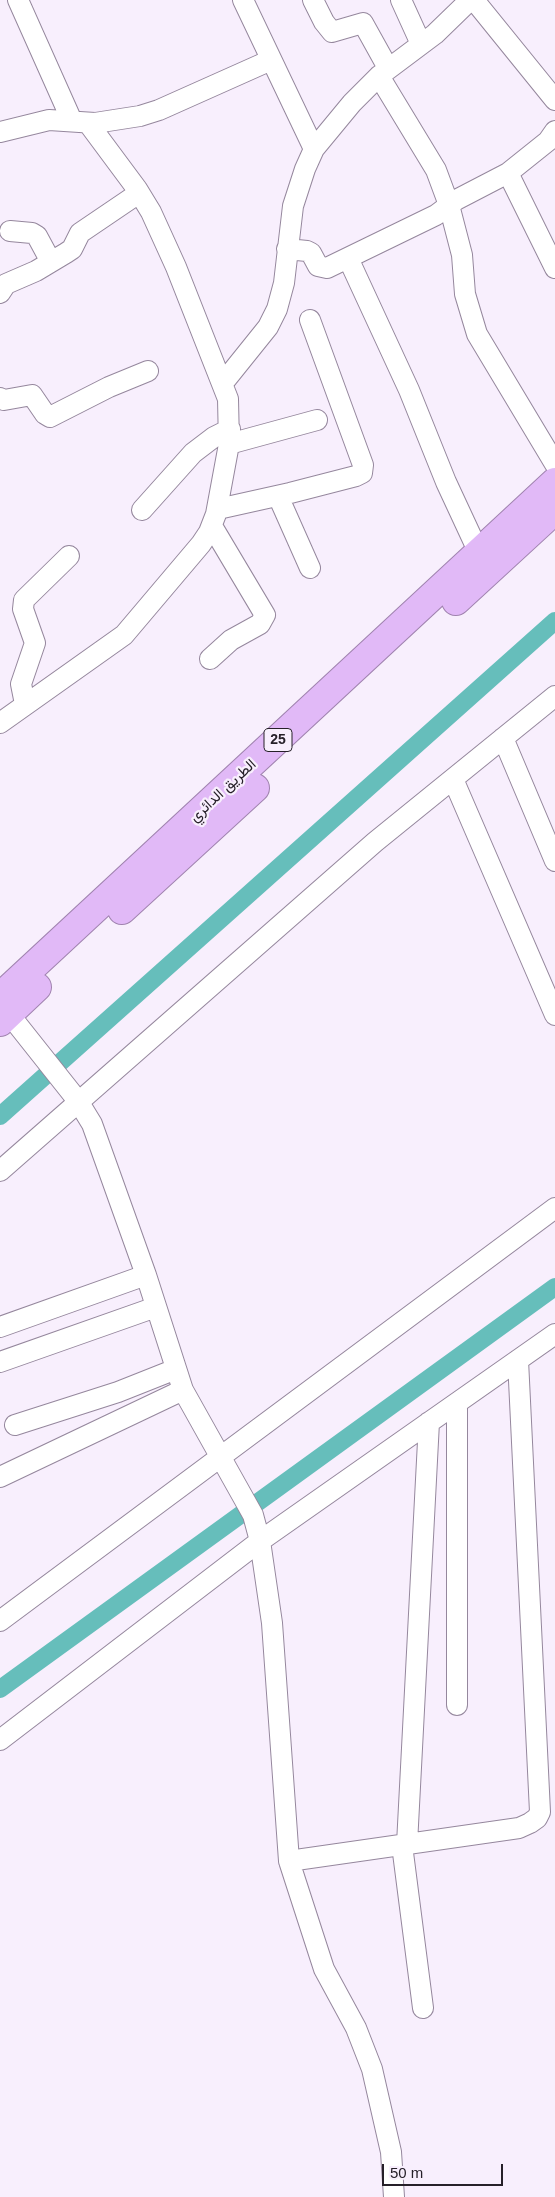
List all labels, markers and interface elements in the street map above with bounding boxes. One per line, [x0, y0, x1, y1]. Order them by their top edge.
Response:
road number: 25 [264, 728, 292, 752]
street label: الطريق الدائري [186, 756, 260, 826]
scale bar [385, 2154, 506, 2186]
text: 50 m [390, 2164, 423, 2181]

